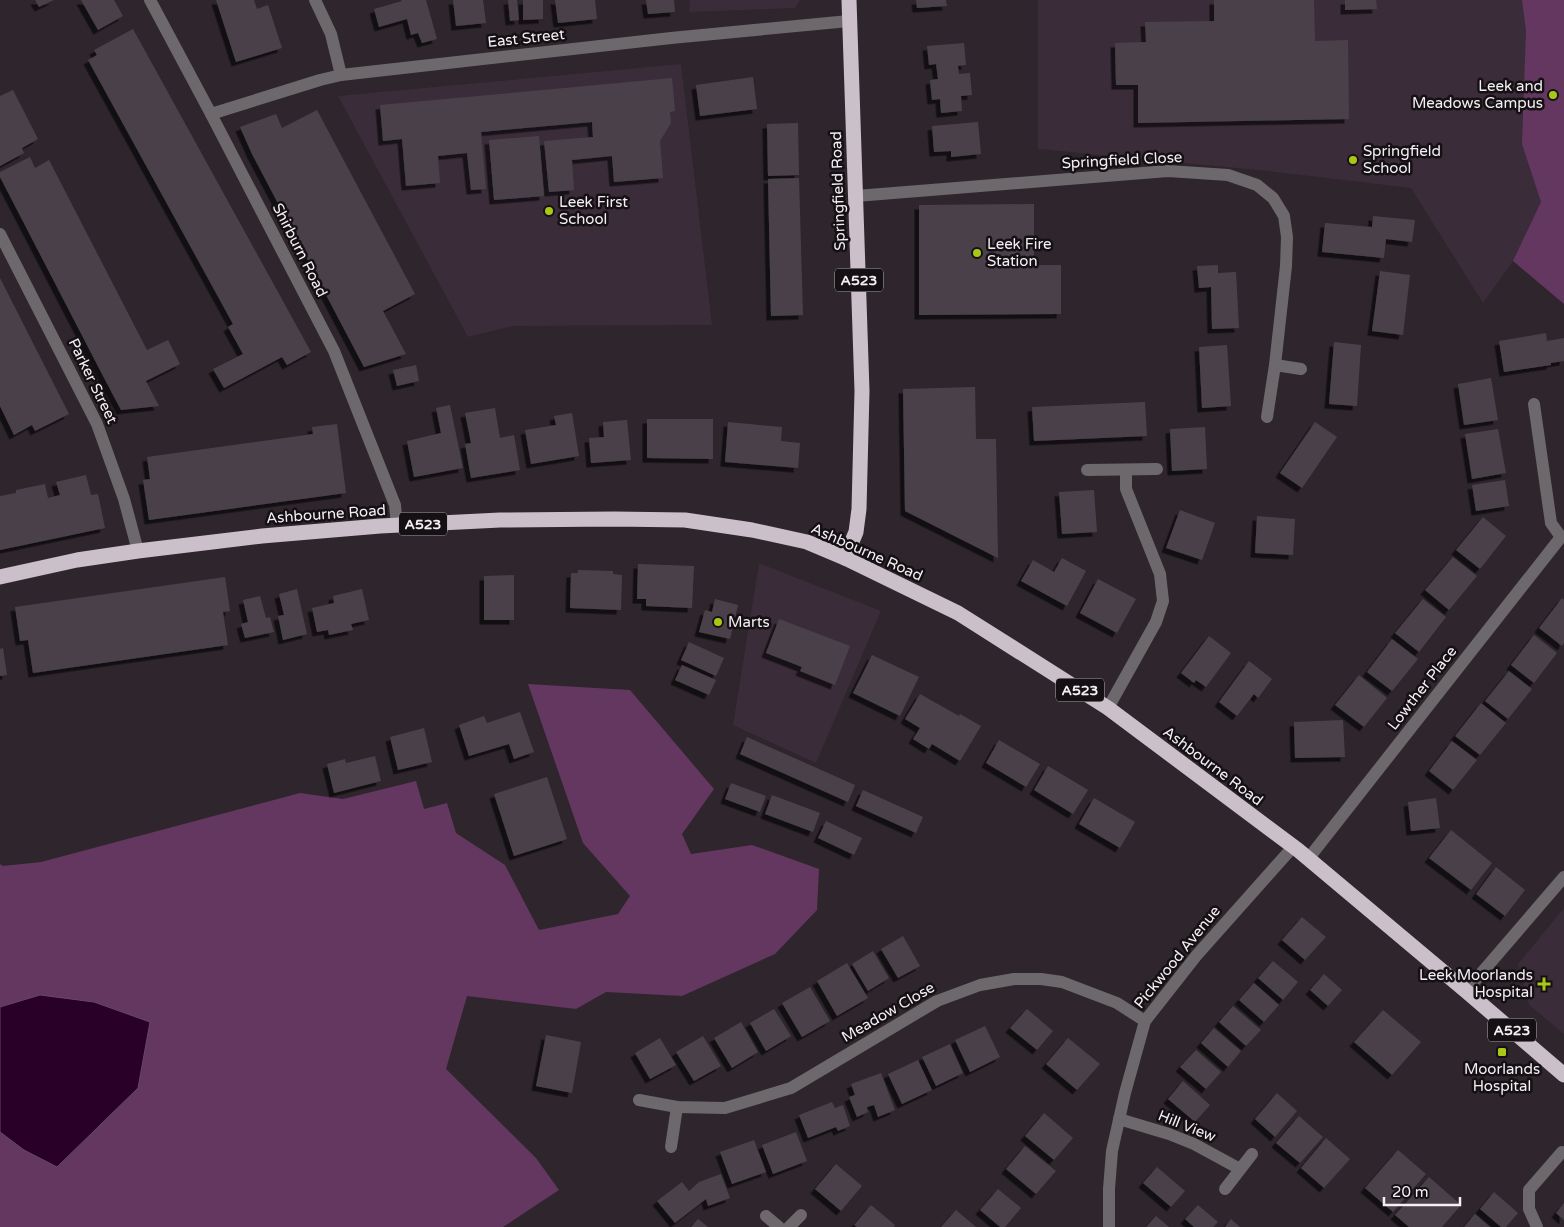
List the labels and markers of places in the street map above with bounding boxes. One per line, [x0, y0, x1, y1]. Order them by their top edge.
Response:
place label: Leek and Meadows Campus [1412, 77, 1543, 112]
marker: Leek and Meadows Campus [1547, 89, 1559, 101]
place label: Springfield School [1363, 142, 1441, 177]
marker: Springfield School [1347, 154, 1359, 166]
place label: Leek First School [559, 193, 628, 228]
marker: Leek First School [543, 205, 555, 217]
place label: Leek Fire Station [987, 235, 1051, 270]
marker: Leek Fire Station [971, 247, 983, 259]
place label: Marts [728, 613, 770, 631]
marker: Marts [712, 616, 724, 628]
place label: Leek Moorlands Hospital [1419, 966, 1533, 1001]
marker: Leek Moorlands Hospital [1537, 977, 1551, 991]
marker: Moorlands Hospital [1496, 1046, 1508, 1058]
place label: Moorlands Hospital [1464, 1060, 1540, 1095]

